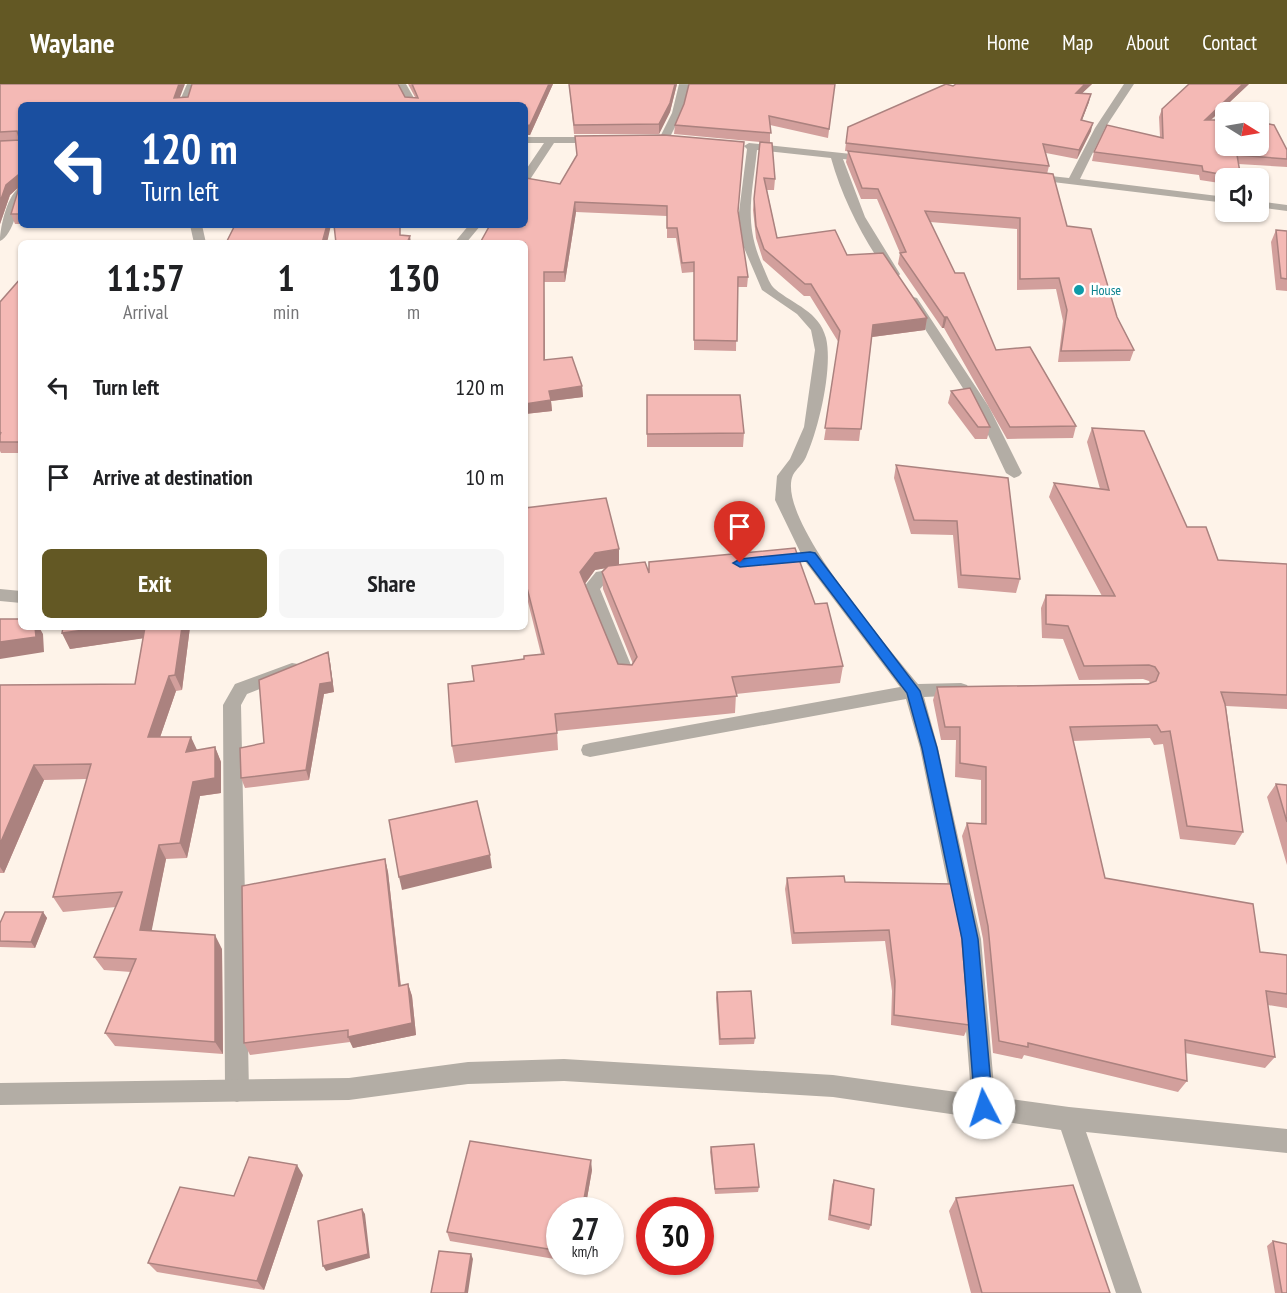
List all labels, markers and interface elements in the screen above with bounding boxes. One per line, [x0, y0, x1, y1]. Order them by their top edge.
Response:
text: Waylane [30, 24, 115, 61]
text: Home [987, 29, 1029, 56]
text: Map [1062, 29, 1093, 56]
text: About [1126, 29, 1169, 56]
text: Contact [1202, 29, 1257, 56]
north arrow [1215, 102, 1269, 156]
map controls [1215, 102, 1269, 222]
text: 120 m [141, 121, 238, 176]
icon: left [42, 126, 120, 204]
button: sound [1215, 168, 1269, 222]
text: Turn left [141, 174, 219, 208]
text: 11:57 [107, 254, 184, 301]
text: 1 [277, 254, 295, 301]
text: 130 [388, 254, 439, 301]
place label: House [1091, 281, 1121, 299]
marker: House [1072, 283, 1086, 297]
text: Arrival [123, 299, 168, 325]
text: min [273, 299, 299, 325]
text: m [407, 299, 420, 325]
icon: left [42, 371, 75, 404]
text: Turn left [93, 373, 159, 401]
text: 120 m [455, 373, 504, 401]
icon: arrive [42, 461, 75, 494]
text: Arrive at destination [93, 463, 253, 491]
text: 10 m [465, 463, 504, 491]
pin [714, 501, 765, 563]
icon: arrive [723, 510, 756, 543]
button: Exit [42, 549, 267, 618]
button: Share [279, 549, 504, 618]
position arrow [952, 1076, 1016, 1140]
speed limit sign: 30 [636, 1197, 714, 1275]
text: 27 [571, 1209, 599, 1248]
text: km/h [572, 1242, 598, 1261]

